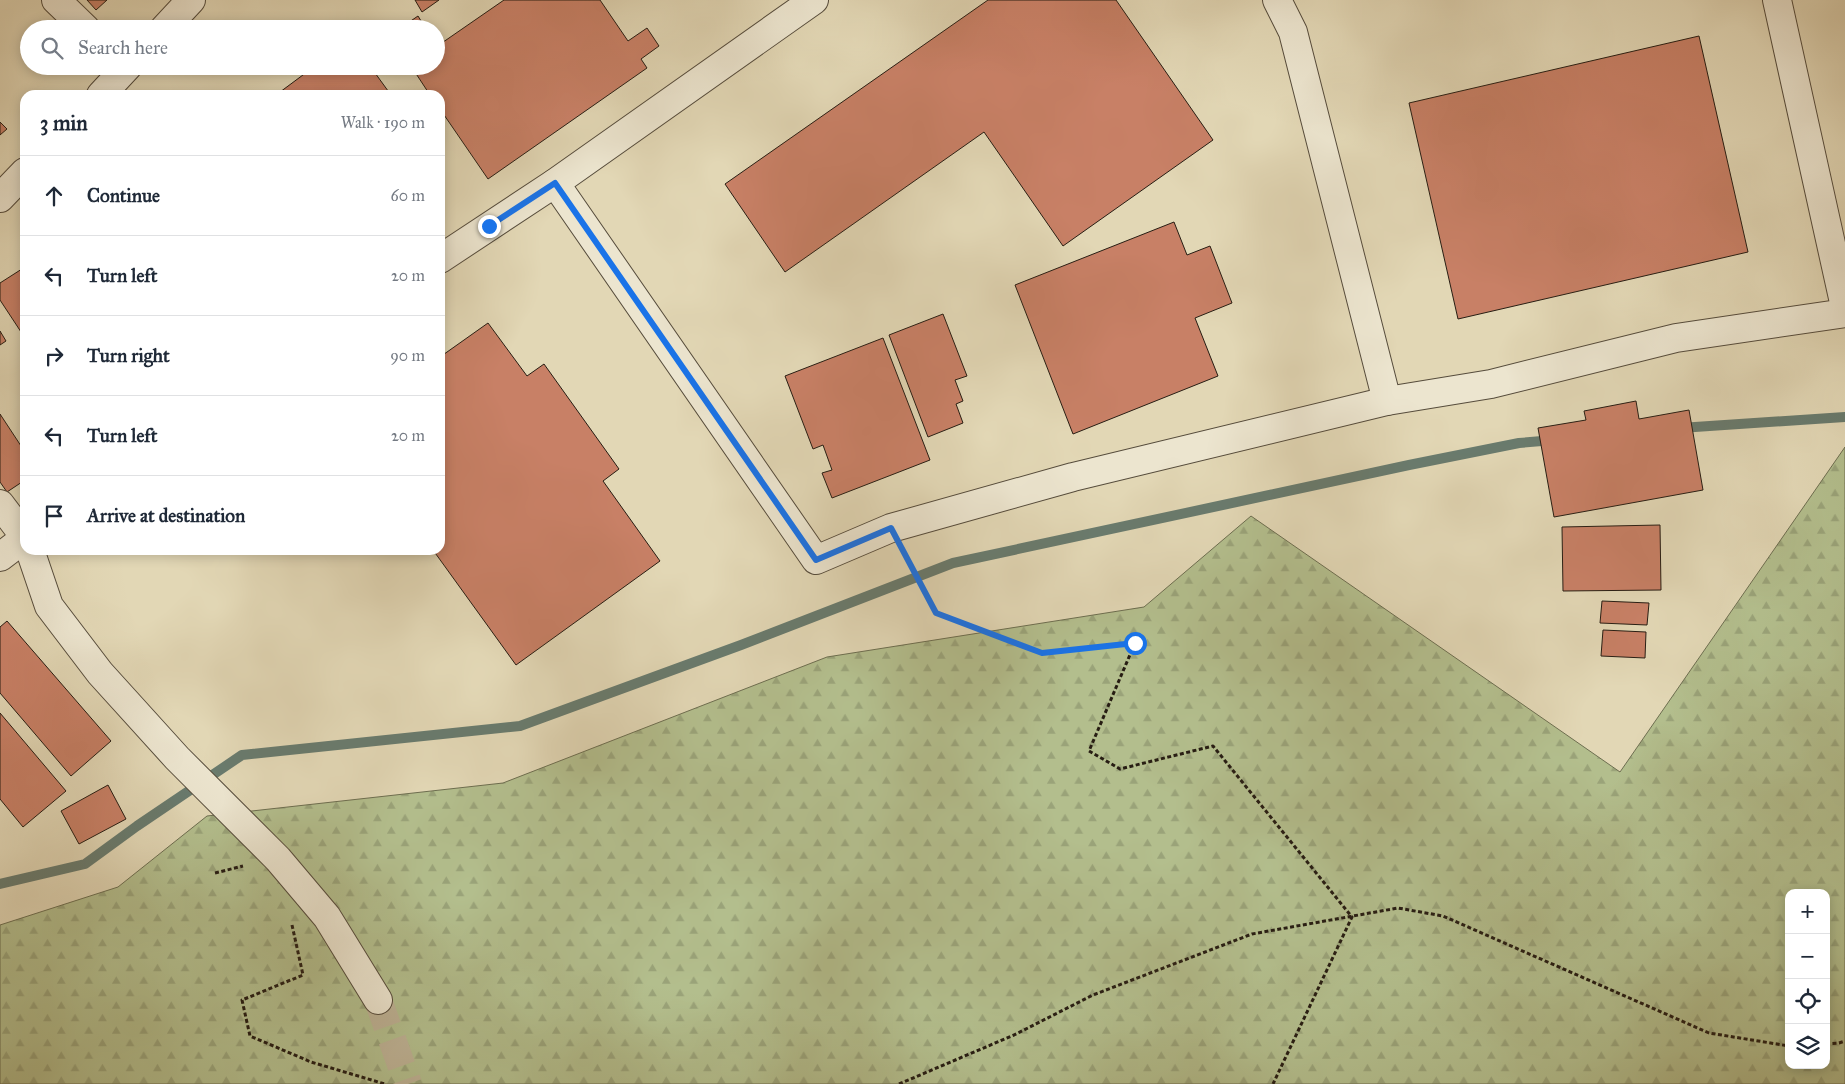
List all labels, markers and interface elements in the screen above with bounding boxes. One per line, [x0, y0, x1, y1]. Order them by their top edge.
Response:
search box [20, 20, 445, 75]
icon: search [38, 34, 66, 62]
text: Search here [78, 36, 168, 59]
text: 3 min [40, 110, 88, 136]
text: Walk · 190 m [341, 113, 425, 132]
icon: ahead [40, 182, 68, 210]
text: Continue [87, 184, 160, 207]
text: 60 m [391, 186, 425, 205]
route end [478, 215, 501, 238]
icon: left [40, 262, 68, 290]
text: Turn left [87, 264, 157, 287]
text: 20 m [391, 266, 425, 285]
icon: right [40, 342, 68, 370]
text: Turn right [87, 344, 170, 367]
text: 90 m [390, 346, 425, 365]
icon: left [40, 422, 68, 450]
text: Turn left [87, 424, 157, 447]
text: 20 m [391, 426, 425, 445]
icon: arrive [40, 502, 68, 530]
text: Arrive at destination [87, 504, 245, 527]
route start [1124, 632, 1147, 655]
map controls [1785, 889, 1830, 1069]
button: + [1785, 889, 1830, 934]
button: − [1785, 934, 1830, 979]
button: locate [1785, 979, 1830, 1024]
button: layers [1785, 1024, 1830, 1069]

